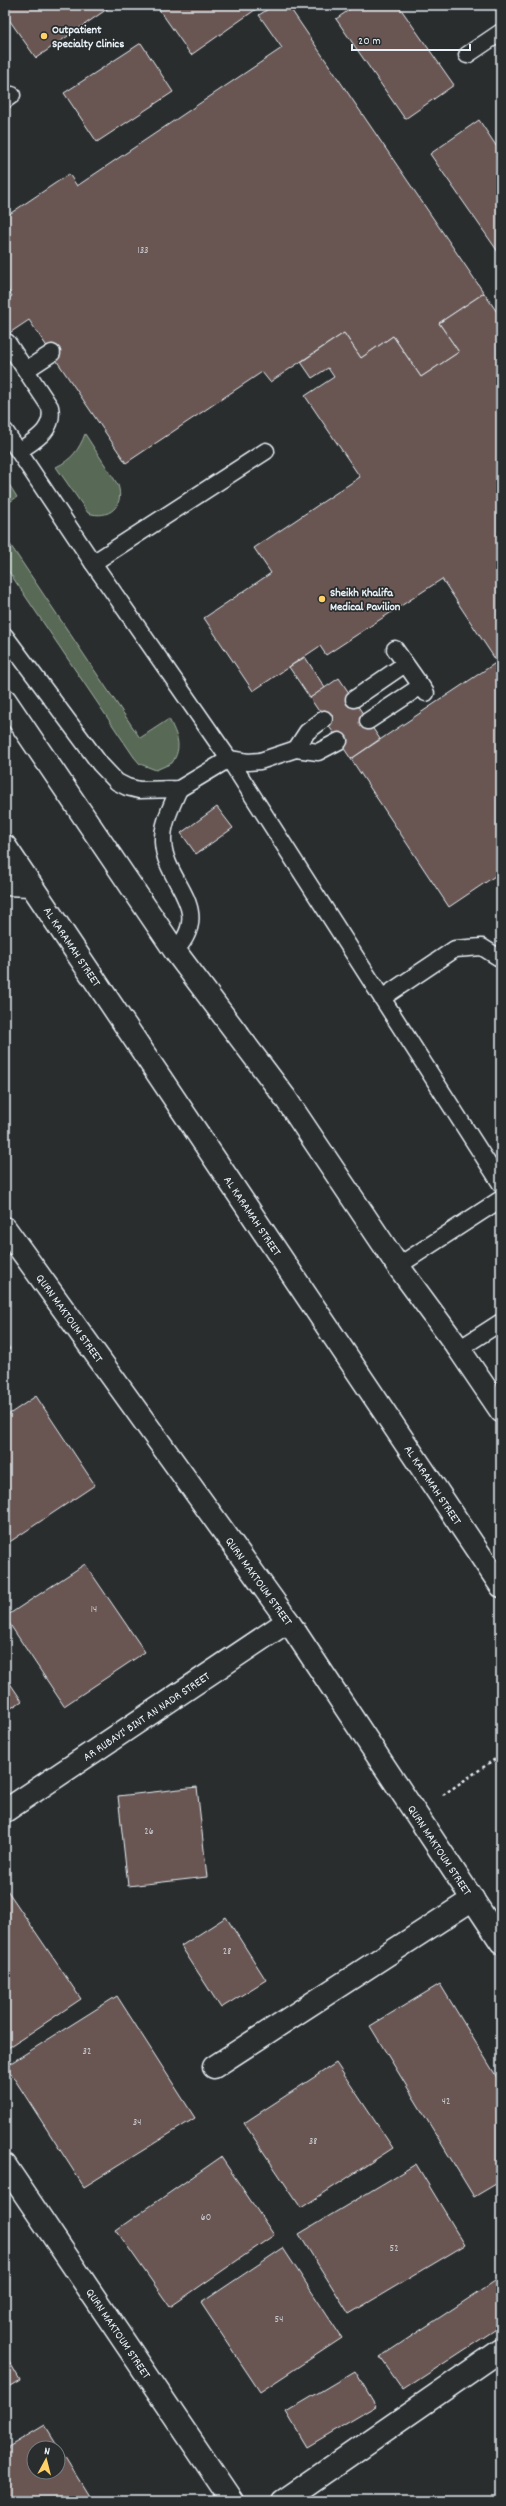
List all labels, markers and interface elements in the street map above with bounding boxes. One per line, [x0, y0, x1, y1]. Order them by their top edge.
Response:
place label: Outpatient Specialty Clinics [52, 22, 124, 53]
scale bar [352, 26, 470, 52]
marker: Outpatient Specialty Clinics [39, 31, 49, 41]
text: 20 m [358, 33, 381, 50]
house number: 133 [137, 244, 149, 258]
place label: Sheikh Khalifa Medical Pavilion [330, 585, 401, 616]
marker: Sheikh Khalifa Medical Pavilion [317, 594, 327, 604]
street label: AL KARAMAH STREET [38, 904, 104, 991]
street label: AL KARAMAH STREET [219, 1173, 285, 1260]
street label: QURN MAKTOUM STREET [31, 1271, 106, 1367]
street label: AL KARAMAH STREET [399, 1442, 465, 1529]
street label: QURN MAKTOUM STREET [220, 1534, 296, 1630]
house number: 14 [91, 1603, 97, 1617]
street label: AR RUBAYI' BINT AN NADR STREET [80, 1669, 214, 1766]
street label: QURN MAKTOUM STREET [402, 1802, 475, 1900]
house number: 26 [144, 1825, 154, 1839]
house number: 28 [223, 1945, 231, 1959]
house number: 32 [83, 2045, 91, 2059]
house number: 42 [442, 2095, 450, 2109]
house number: 34 [133, 2116, 141, 2130]
house number: 38 [309, 2135, 317, 2149]
house number: 60 [201, 2211, 211, 2225]
house number: 52 [390, 2242, 399, 2256]
street label: QURN MAKTOUM STREET [81, 2286, 154, 2383]
house number: 54 [275, 2313, 283, 2327]
north arrow [26, 2440, 66, 2480]
text: N [43, 2444, 51, 2460]

